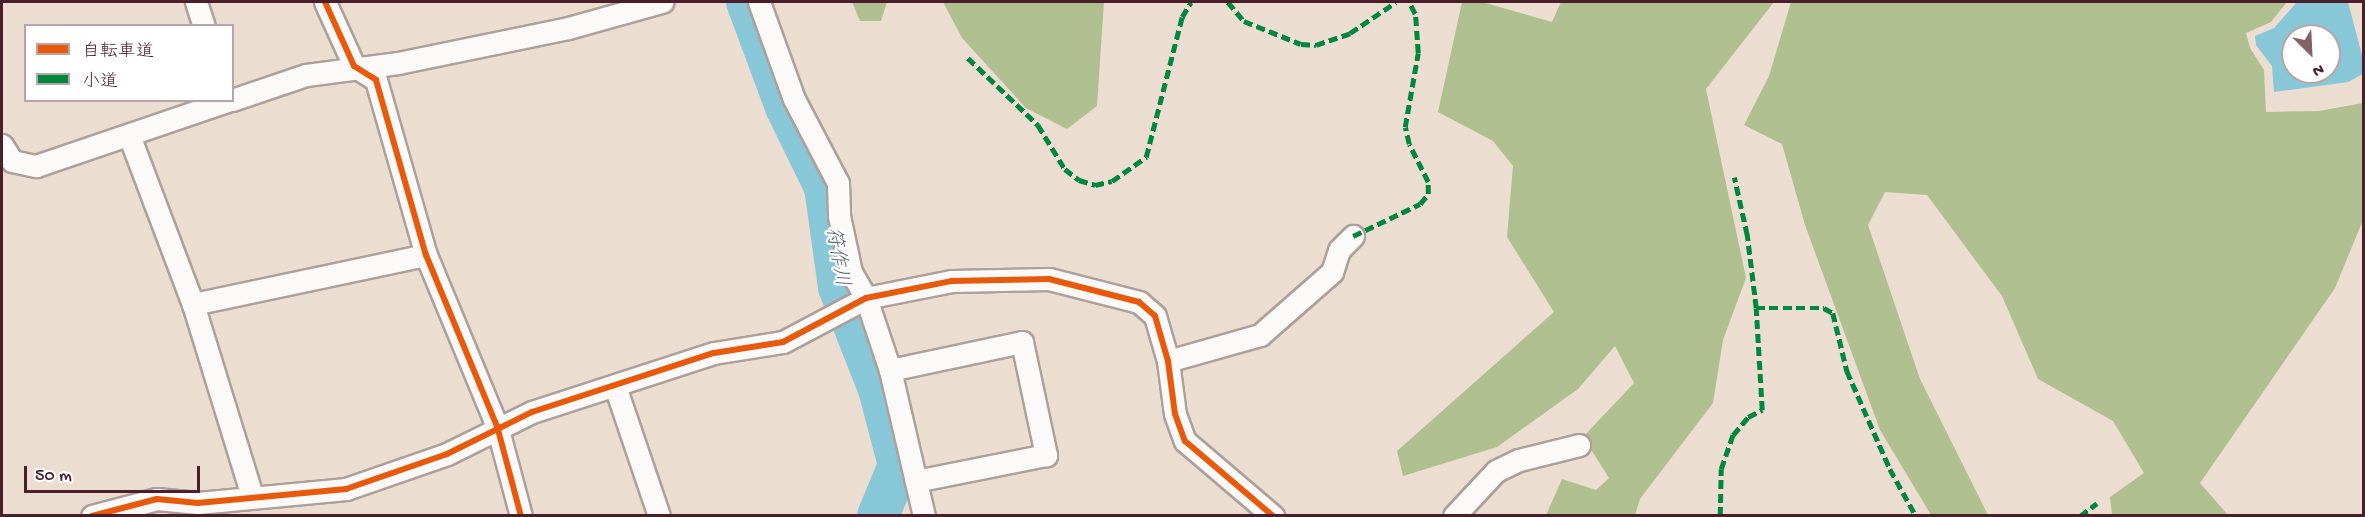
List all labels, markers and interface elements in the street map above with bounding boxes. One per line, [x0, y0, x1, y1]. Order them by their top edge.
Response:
legend [24, 24, 234, 102]
north arrow [2281, 24, 2341, 84]
text: 自転車道 [82, 42, 154, 63]
text: N [2309, 58, 2326, 80]
text: 小道 [82, 72, 118, 93]
water label: 符作川 [819, 225, 853, 289]
scale bar [27, 454, 202, 492]
text: 50 m [35, 466, 72, 487]

